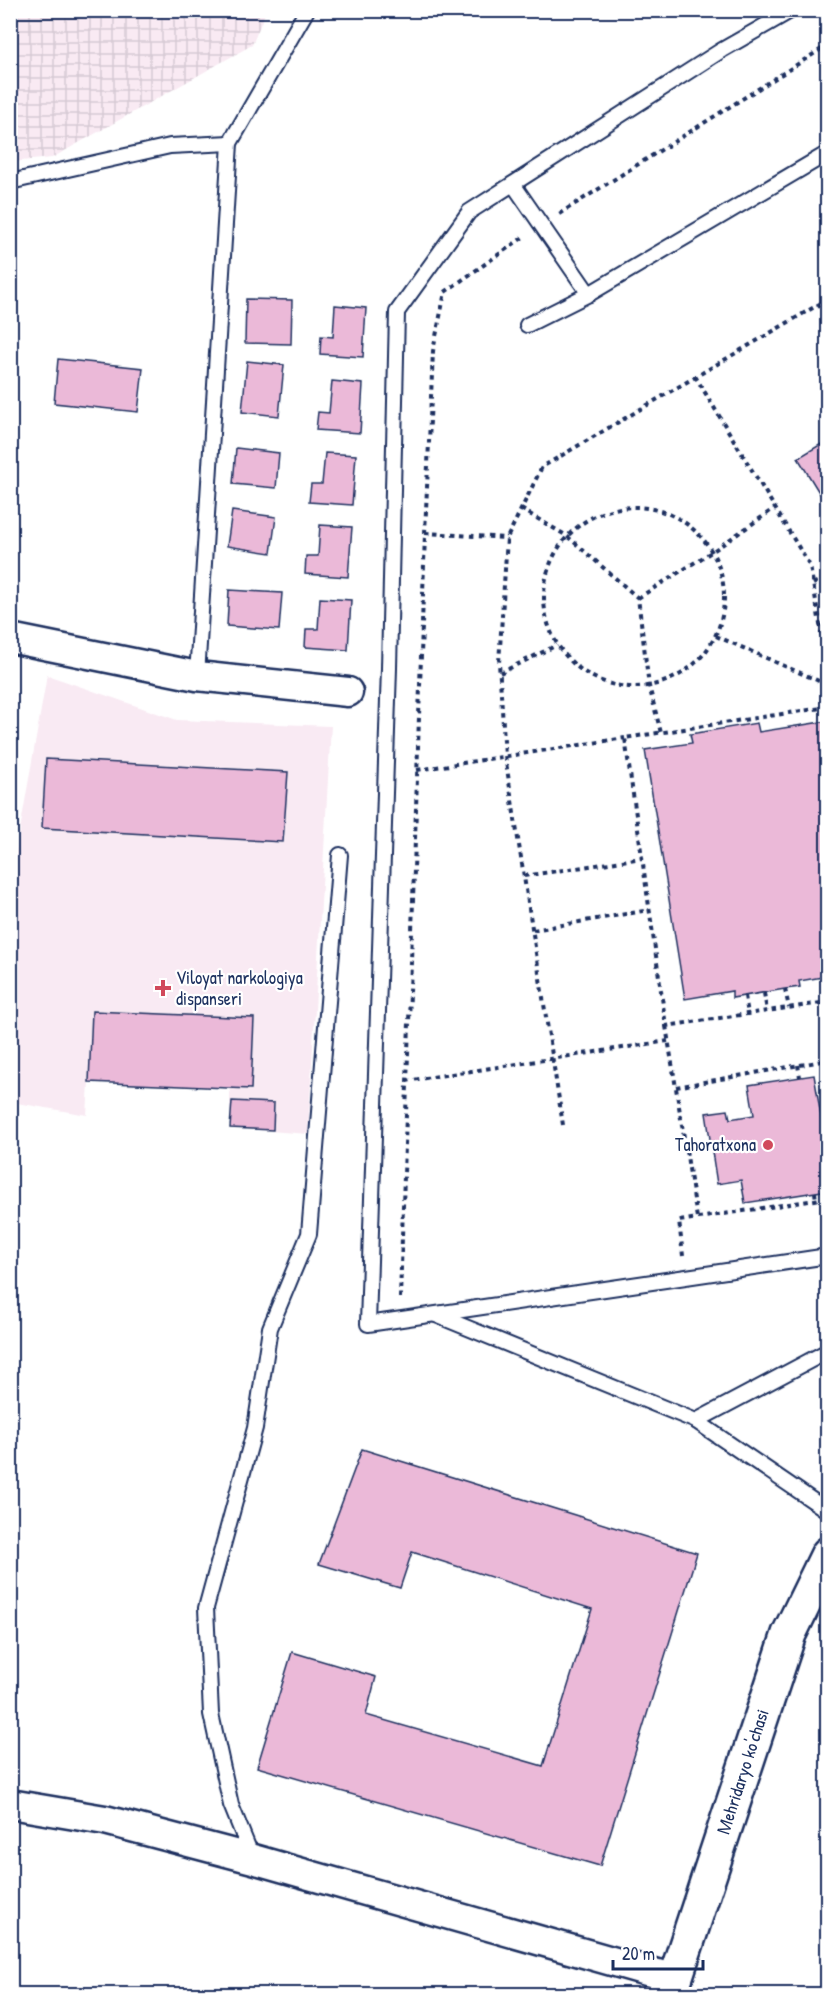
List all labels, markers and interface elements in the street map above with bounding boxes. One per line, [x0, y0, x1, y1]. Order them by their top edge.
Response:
place label: Viloyat narkologiya dispanseri [176, 965, 303, 1011]
marker: Viloyat narkologiya dispanseri [154, 979, 172, 997]
place label: Tahoratxona [675, 1132, 756, 1157]
marker: Tahoratxona [761, 1138, 775, 1152]
street label: Мehridaryo ko'chasi [710, 1706, 775, 1838]
scale bar [613, 1933, 703, 1971]
text: 20 m [622, 1941, 655, 1966]

